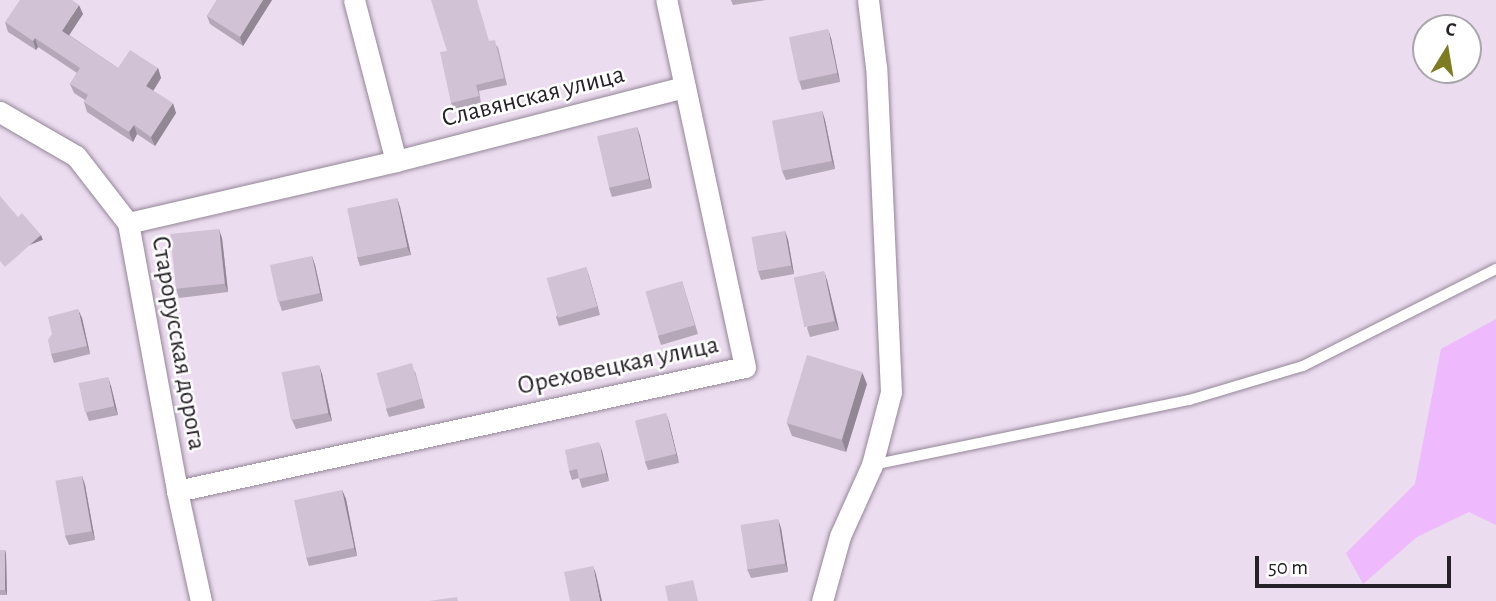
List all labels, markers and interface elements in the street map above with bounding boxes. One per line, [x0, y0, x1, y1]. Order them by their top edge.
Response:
north arrow [1412, 14, 1482, 84]
text: С [1444, 20, 1458, 40]
street label: Славянская улица [438, 59, 628, 135]
street label: Старорусская дорога [144, 233, 212, 453]
street label: Ореховецкая улица [514, 329, 722, 403]
scale bar [1258, 542, 1454, 586]
text: 50 m [1268, 557, 1308, 578]

